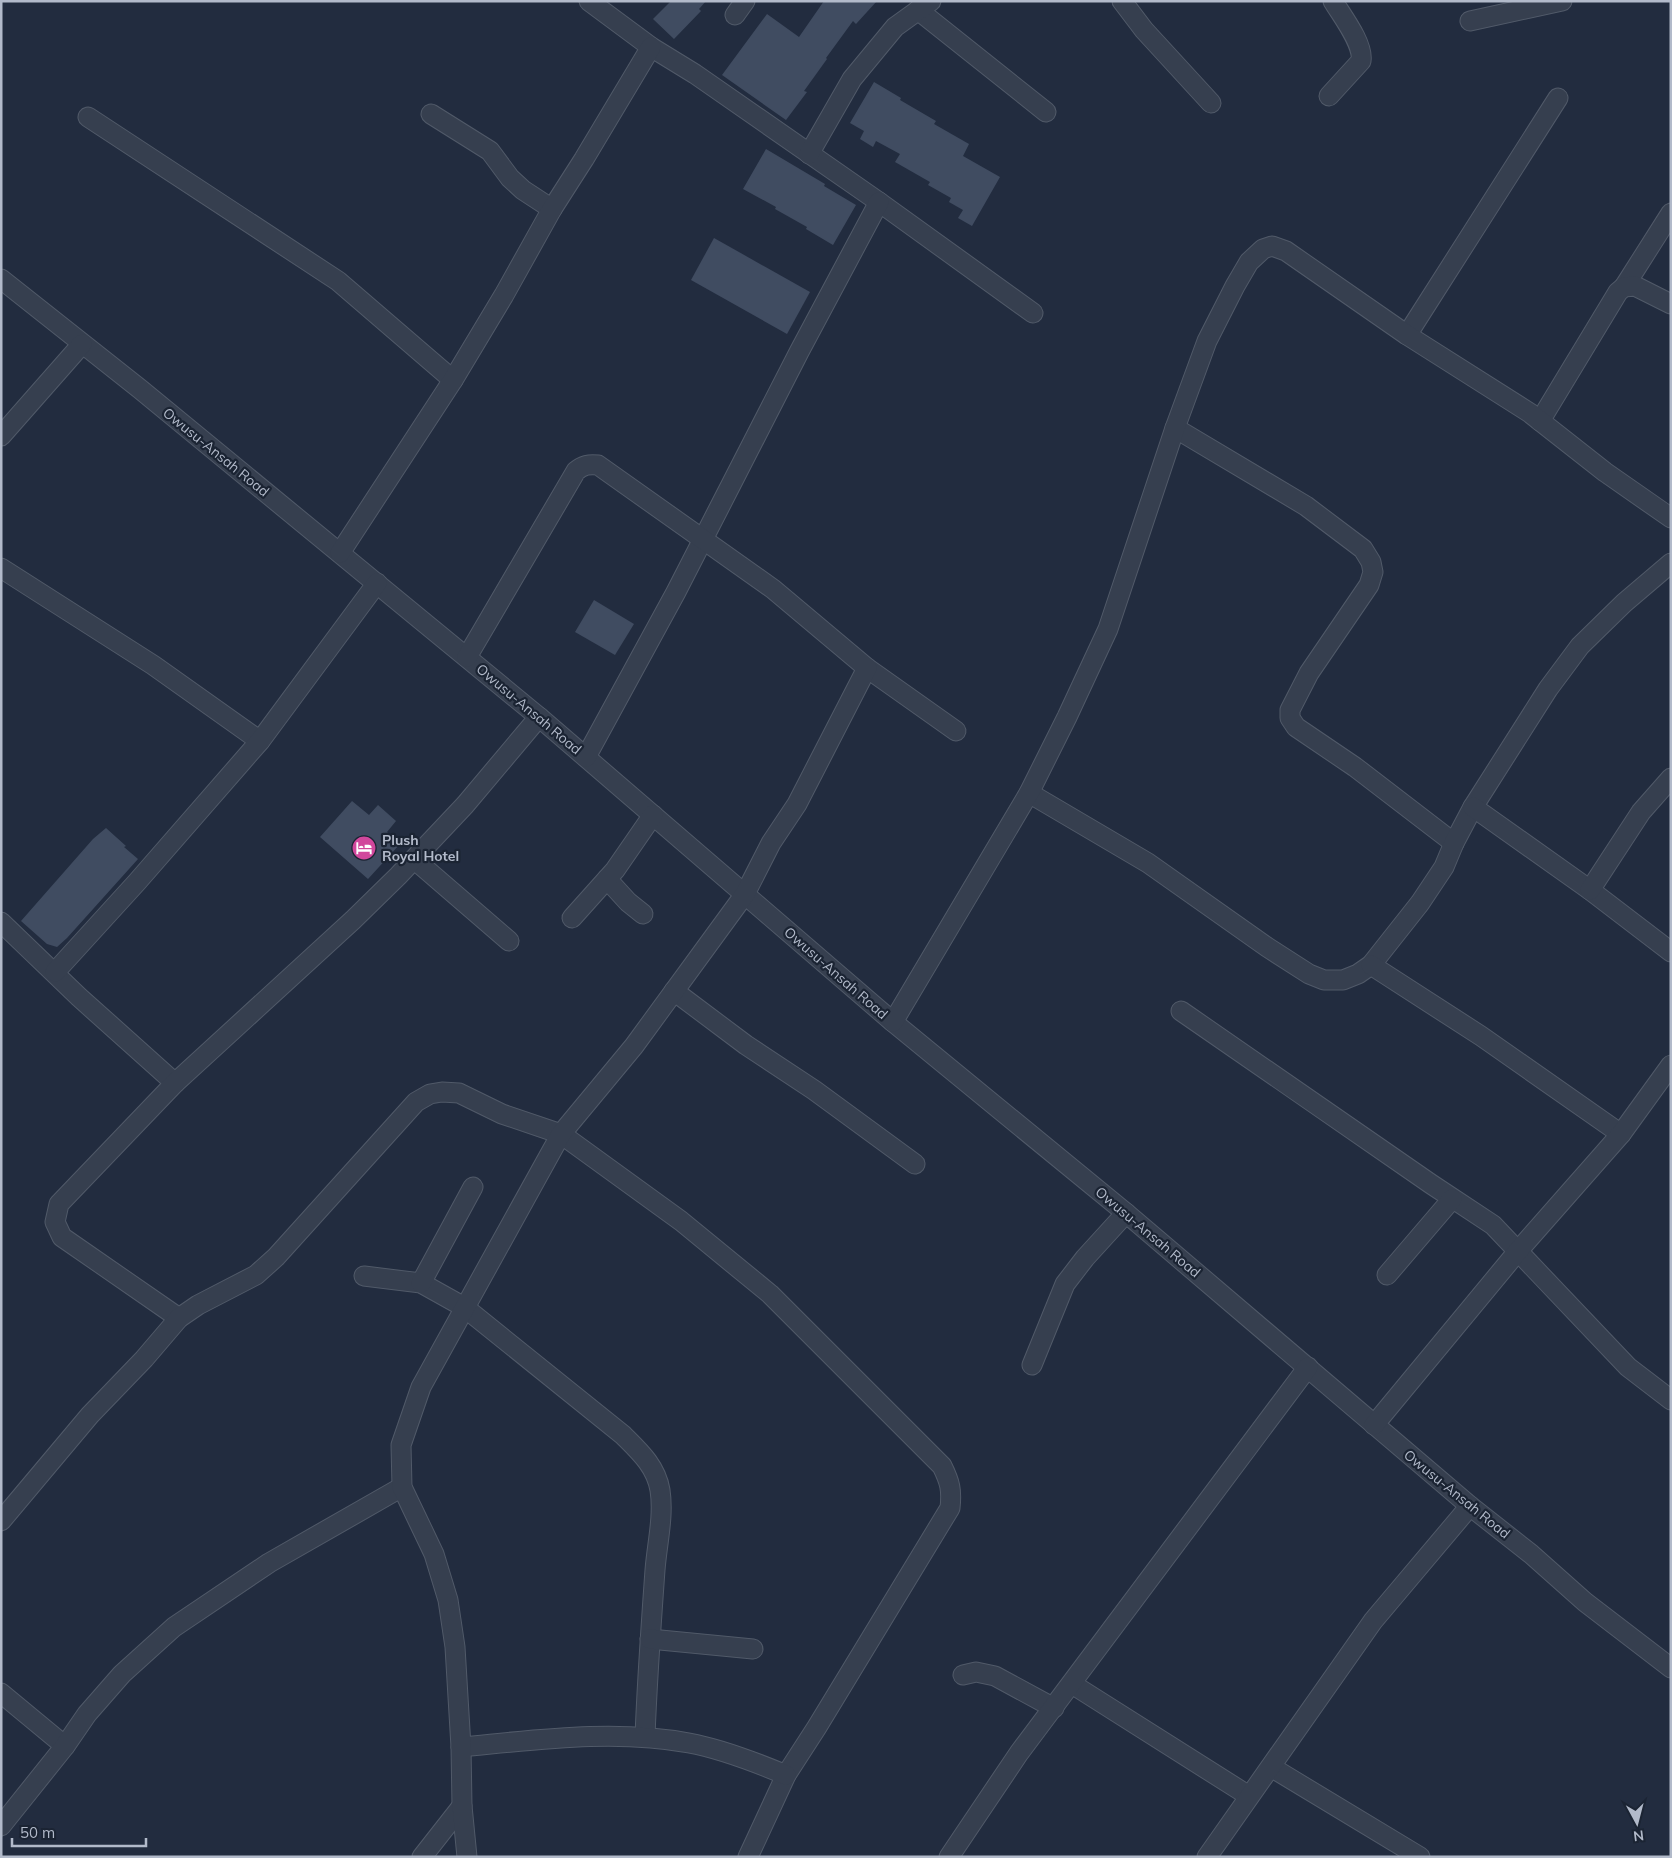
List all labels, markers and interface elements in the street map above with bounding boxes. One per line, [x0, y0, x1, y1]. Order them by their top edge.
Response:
street label: Owusu-Ansah Road [159, 404, 273, 500]
street label: Owusu-Ansah Road [473, 660, 585, 758]
place label: Plush Royal Hotel [382, 831, 459, 865]
hotel icon: Plush Royal Hotel [351, 835, 377, 861]
street label: Owusu-Ansah Road [780, 923, 892, 1023]
street label: Owusu-Ansah Road [1092, 1183, 1204, 1281]
street label: Owusu-Ansah Road [1400, 1446, 1514, 1542]
north arrow [1612, 1798, 1662, 1848]
scale bar [12, 1816, 146, 1848]
text: 50 m [20, 1823, 55, 1842]
text: N [1632, 1826, 1645, 1845]

